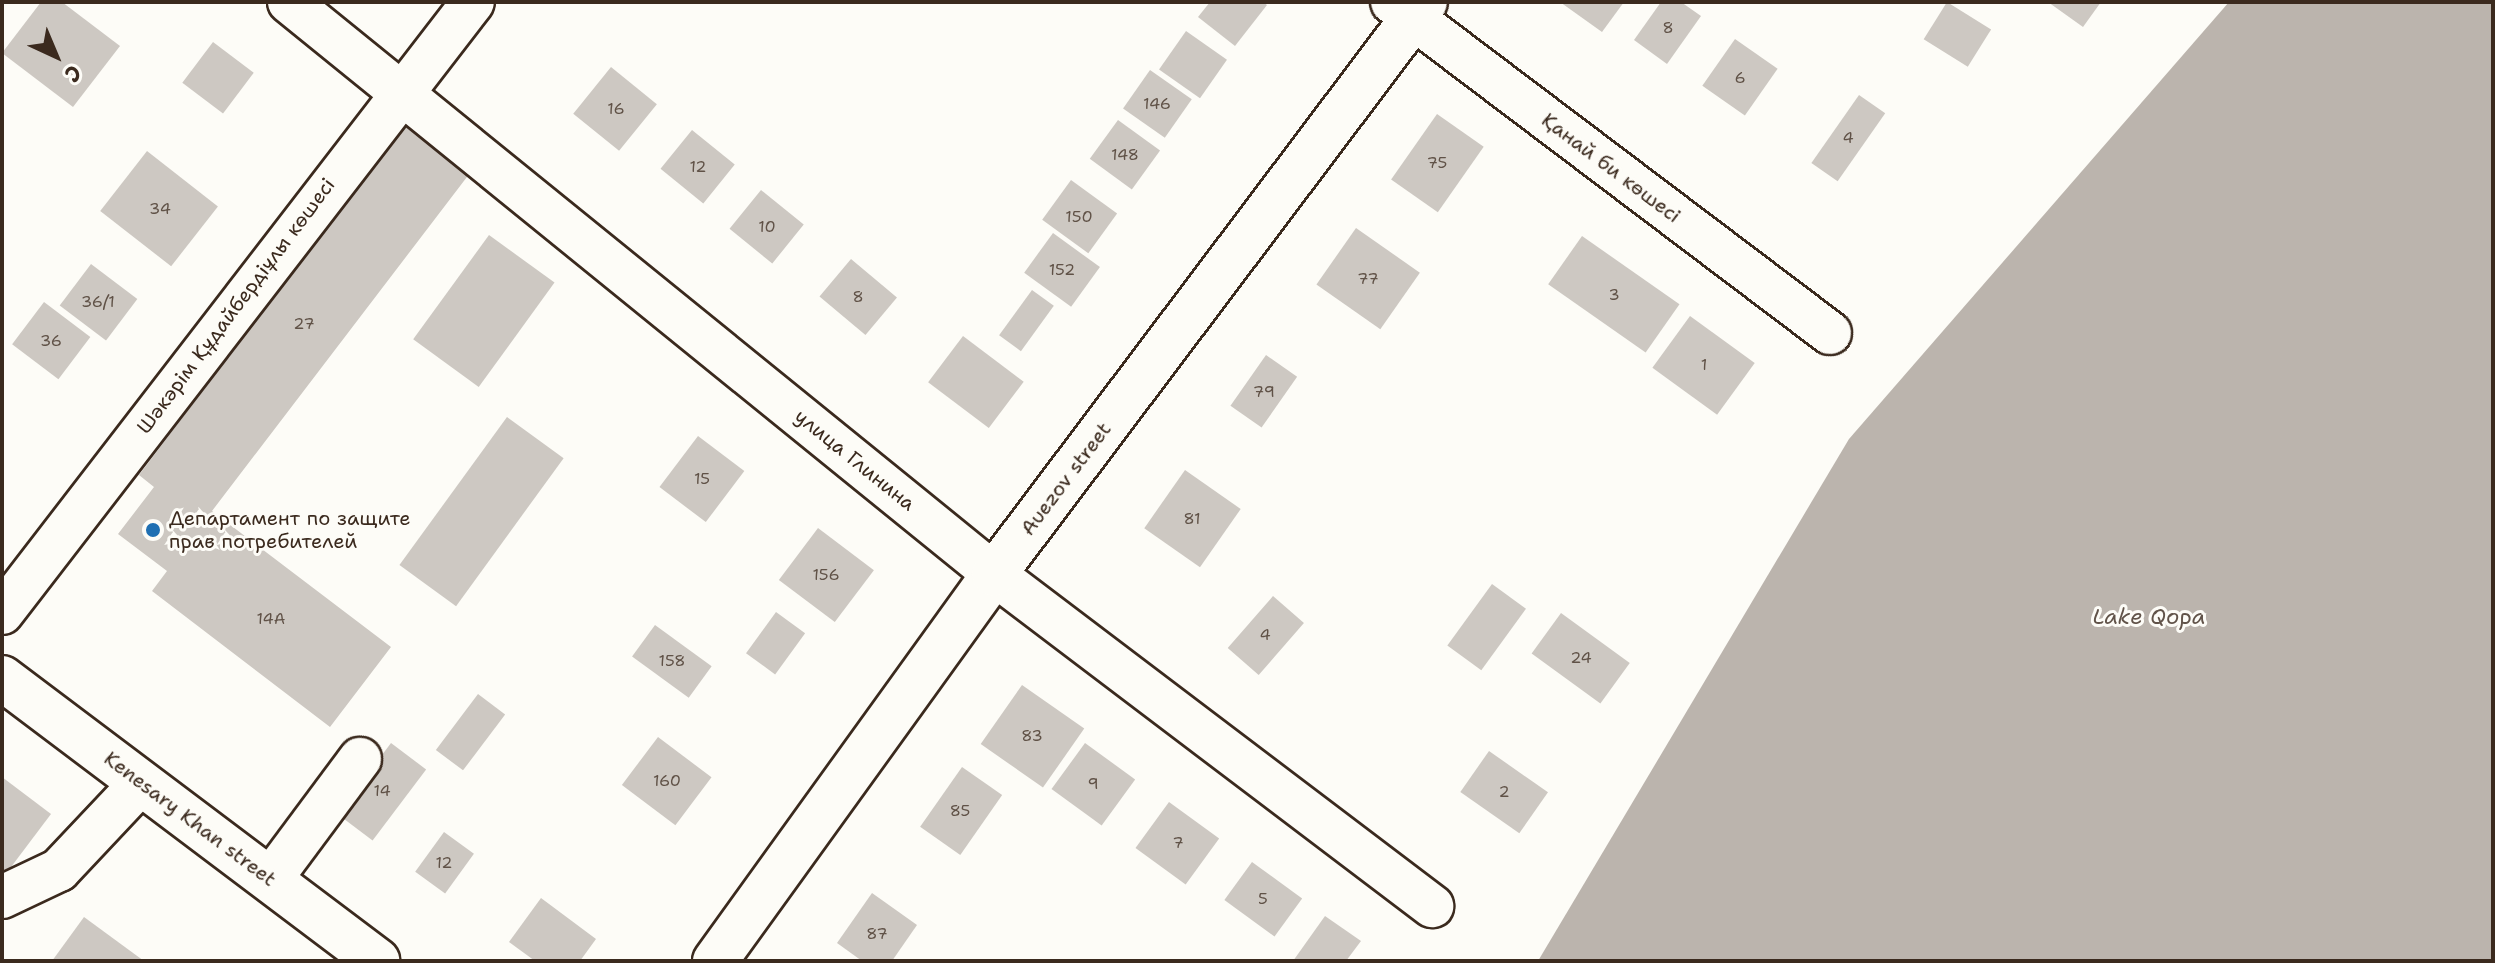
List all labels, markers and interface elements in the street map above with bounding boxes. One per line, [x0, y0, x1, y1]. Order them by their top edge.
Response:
north arrow [16, 16, 96, 96]
house number: 8 [1662, 18, 1674, 38]
text: С [58, 58, 88, 89]
house number: 6 [1734, 68, 1746, 88]
house number: 146 [1143, 94, 1171, 114]
house number: 16 [607, 99, 625, 119]
street label: Қанай би көшесі [1537, 108, 1685, 228]
house number: 4 [1842, 128, 1854, 148]
house number: 148 [1111, 145, 1139, 165]
house number: 75 [1427, 153, 1447, 173]
house number: 12 [689, 157, 707, 177]
street label: Шәкәрім Құдайбердіұлы көшесі [132, 173, 340, 439]
house number: 34 [149, 199, 171, 219]
house number: 150 [1065, 207, 1093, 227]
house number: 10 [758, 217, 776, 237]
house number: 152 [1049, 260, 1075, 280]
house number: 77 [1357, 269, 1379, 289]
house number: 3 [1608, 285, 1620, 305]
house number: 8 [852, 287, 864, 307]
house number: 36/1 [81, 292, 115, 312]
house number: 27 [293, 314, 315, 334]
house number: 36 [40, 331, 62, 351]
house number: 1 [1701, 355, 1707, 375]
house number: 79 [1253, 382, 1275, 402]
street label: улица Глинина [790, 404, 920, 516]
street label: Auezov street [1016, 418, 1116, 540]
house number: 15 [694, 469, 710, 489]
place label: Департамент по защите прав потребителей [169, 506, 410, 553]
house number: 81 [1183, 509, 1201, 529]
marker: Департамент по защите прав потребителей [144, 521, 162, 539]
house number: 156 [812, 565, 840, 585]
water label: Lake Qopa [2092, 604, 2206, 630]
house number: 14А [257, 609, 285, 629]
house number: 4 [1259, 625, 1271, 645]
house number: 24 [1570, 648, 1592, 668]
house number: 158 [658, 651, 686, 671]
house number: 83 [1021, 726, 1043, 746]
street label: Kenesary Khan street [99, 746, 281, 892]
house number: 160 [653, 771, 681, 791]
house number: 9 [1087, 774, 1099, 794]
house number: 14 [373, 781, 391, 801]
house number: 2 [1498, 782, 1510, 802]
house number: 85 [950, 801, 970, 821]
house number: 7 [1172, 833, 1184, 853]
house number: 12 [435, 853, 453, 873]
house number: 5 [1258, 889, 1268, 909]
house number: 87 [866, 924, 888, 944]

